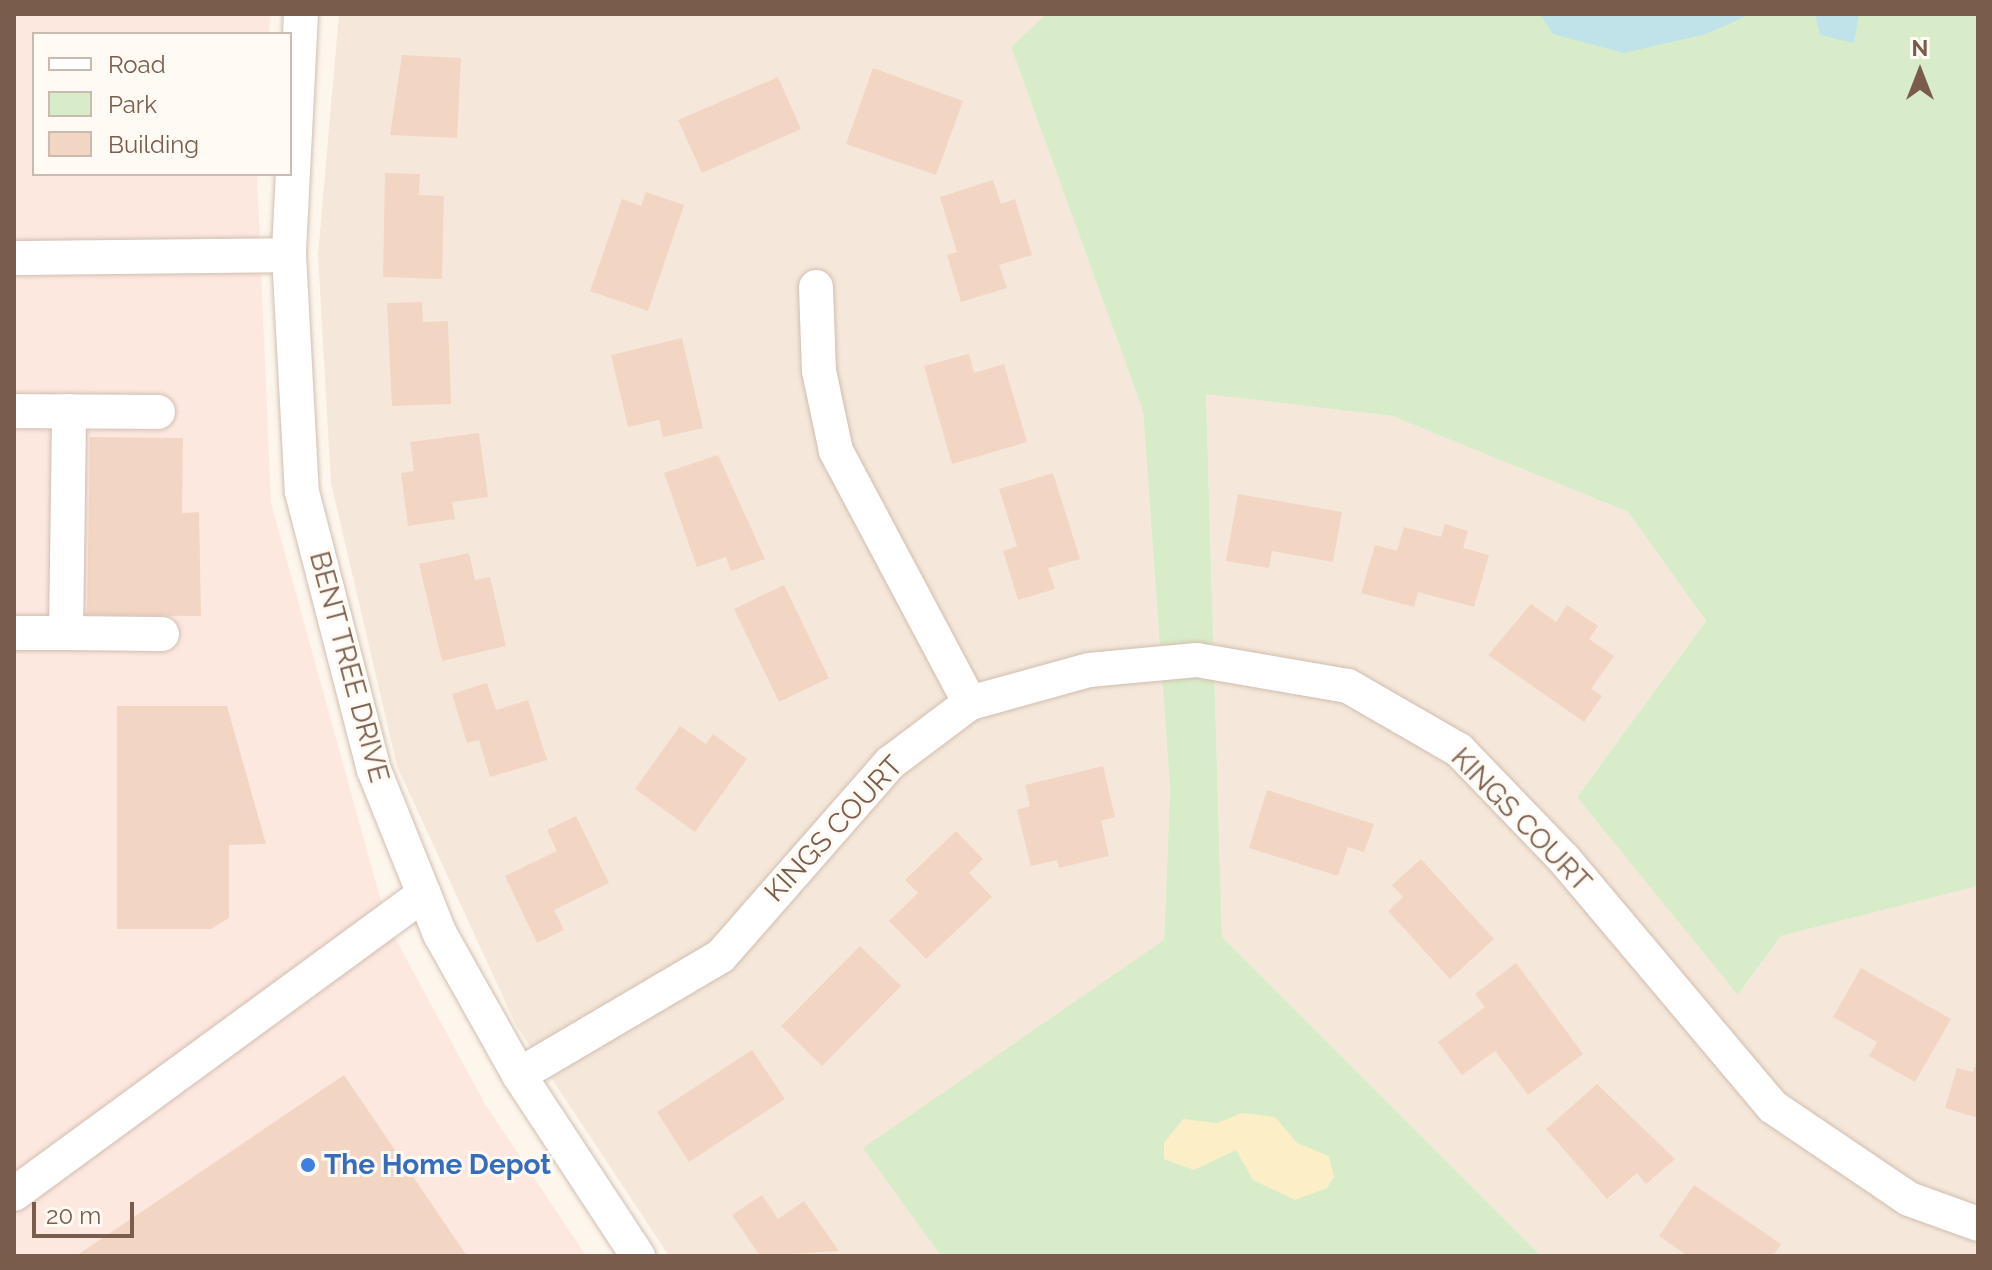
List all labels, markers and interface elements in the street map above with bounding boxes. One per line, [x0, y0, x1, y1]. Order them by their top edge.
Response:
legend [32, 32, 292, 176]
north arrow [1880, 32, 1960, 112]
text: N [1912, 35, 1928, 61]
text: Road [108, 50, 166, 79]
text: Park [108, 90, 157, 119]
text: Building [108, 130, 199, 159]
street label: BENT TREE DRIVE [302, 547, 396, 787]
street label: KINGS COURT [1444, 741, 1598, 899]
street label: KINGS COURT [758, 749, 910, 909]
place label: The Home Depot [324, 1148, 551, 1182]
marker: The Home Depot [299, 1156, 317, 1174]
scale bar [36, 1186, 138, 1236]
text: 20 m [46, 1201, 101, 1230]

